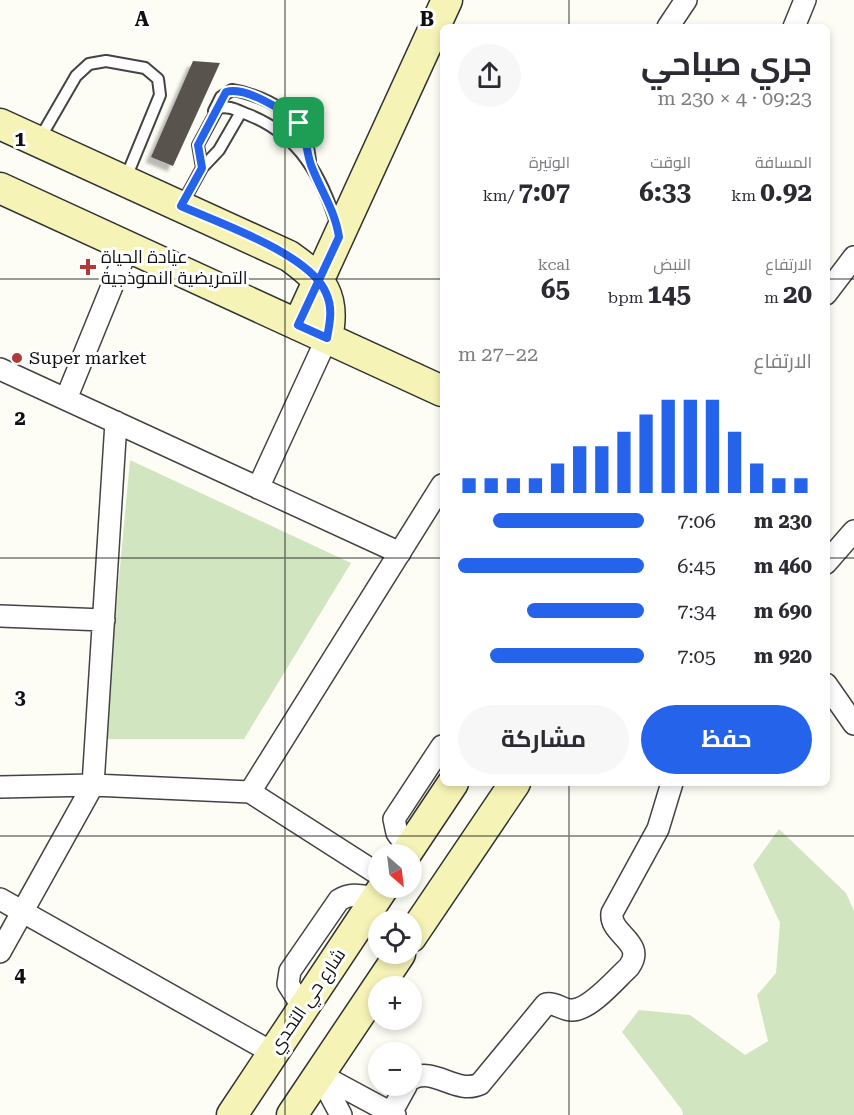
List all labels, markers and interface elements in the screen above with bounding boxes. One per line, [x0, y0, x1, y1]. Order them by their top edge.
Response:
text: A [135, 7, 150, 31]
text: B [420, 7, 434, 31]
button: share [458, 44, 521, 107]
text: جري صباحي [641, 44, 812, 83]
text: 09:23 · 4 × 230 m [657, 86, 812, 110]
pin [273, 97, 324, 148]
icon: arrive [282, 106, 315, 139]
text: 1 [14, 127, 26, 151]
text: الوتيرة [529, 153, 570, 172]
text: الوقت [650, 153, 691, 172]
text: المسافة [755, 153, 812, 172]
text: 7:07 [518, 177, 570, 207]
text: 6:33 [639, 177, 691, 207]
text: 0.92 [760, 177, 812, 207]
text: /km [483, 186, 518, 205]
text: km [731, 186, 760, 205]
place label: عيادة الحياة التمريضية النموذجية [101, 246, 248, 289]
text: kcal [538, 255, 570, 274]
text: النبض [653, 255, 691, 274]
text: الارتفاع [765, 255, 812, 274]
marker: عيادة الحياة التمريضية النموذجية [79, 258, 97, 276]
text: 65 [541, 274, 570, 304]
text: 145 [647, 279, 691, 309]
text: 20 [783, 279, 812, 309]
text: bpm [608, 288, 647, 307]
text: m [764, 288, 783, 307]
text: 22–27 m [458, 342, 538, 366]
place label: Super market [29, 347, 146, 368]
text: الارتفاع [753, 349, 812, 373]
marker: Super market [10, 351, 24, 365]
text: 2 [14, 406, 26, 430]
text: 7:06 [677, 509, 716, 533]
text: 230 m [754, 509, 812, 533]
text: 6:45 [677, 554, 716, 578]
text: 460 m [754, 554, 812, 578]
text: 7:34 [677, 599, 716, 623]
text: 690 m [754, 599, 812, 623]
text: 7:05 [677, 644, 716, 668]
text: 920 m [754, 644, 812, 668]
text: 3 [14, 685, 26, 709]
button: مشاركة [458, 705, 629, 774]
button: حفظ [641, 705, 812, 774]
north arrow [368, 844, 422, 898]
map controls [368, 844, 422, 1096]
button: locate [368, 910, 422, 964]
street label: شارع حي التحدي [264, 944, 353, 1059]
text: 4 [14, 963, 26, 987]
button: + [368, 976, 422, 1030]
button: − [368, 1042, 422, 1096]

